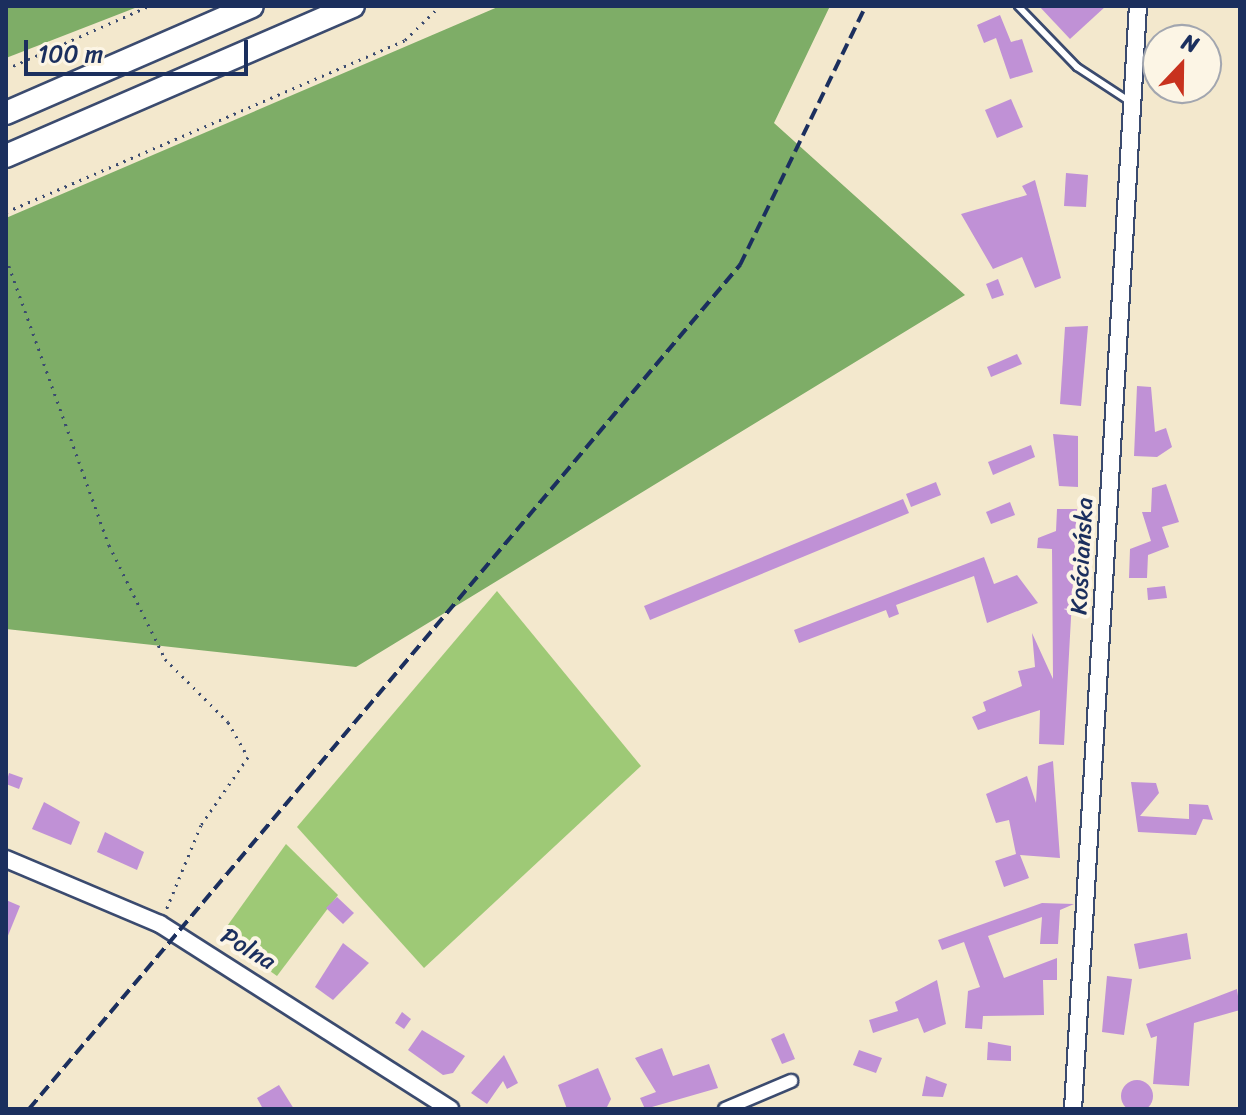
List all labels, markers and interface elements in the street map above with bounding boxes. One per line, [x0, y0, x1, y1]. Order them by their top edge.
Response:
text: N [1176, 22, 1205, 64]
scale bar [28, 24, 252, 74]
north arrow [1142, 24, 1222, 104]
text: 100 m [38, 33, 103, 75]
street label: Kościańska [1065, 497, 1099, 615]
street label: Polna [215, 922, 281, 976]

